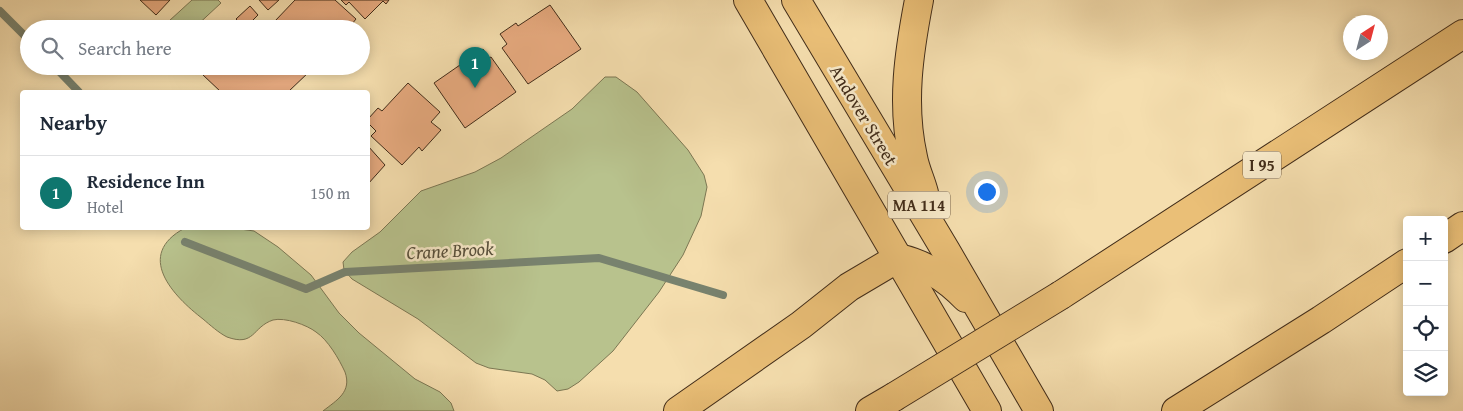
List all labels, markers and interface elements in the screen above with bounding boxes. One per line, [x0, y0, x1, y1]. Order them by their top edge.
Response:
north arrow [1343, 15, 1388, 60]
search box [20, 20, 370, 75]
icon: search [38, 34, 66, 62]
text: Search here [78, 34, 172, 62]
pin: 1 [459, 47, 491, 88]
street label: Andover Street [823, 59, 905, 171]
text: Nearby [40, 107, 107, 138]
road number: I 95 [1243, 152, 1281, 178]
text: Residence Inn [87, 167, 205, 195]
your location [974, 179, 1000, 205]
text: 1 [52, 181, 60, 205]
text: 150 m [310, 181, 350, 205]
road number: MA 114 [888, 192, 950, 218]
text: Hotel [87, 195, 123, 219]
map controls [1403, 216, 1448, 396]
button: + [1403, 216, 1448, 261]
water label: Crane Brook [406, 234, 495, 266]
button: − [1403, 261, 1448, 306]
button: locate [1403, 306, 1448, 351]
button: layers [1403, 351, 1448, 396]

